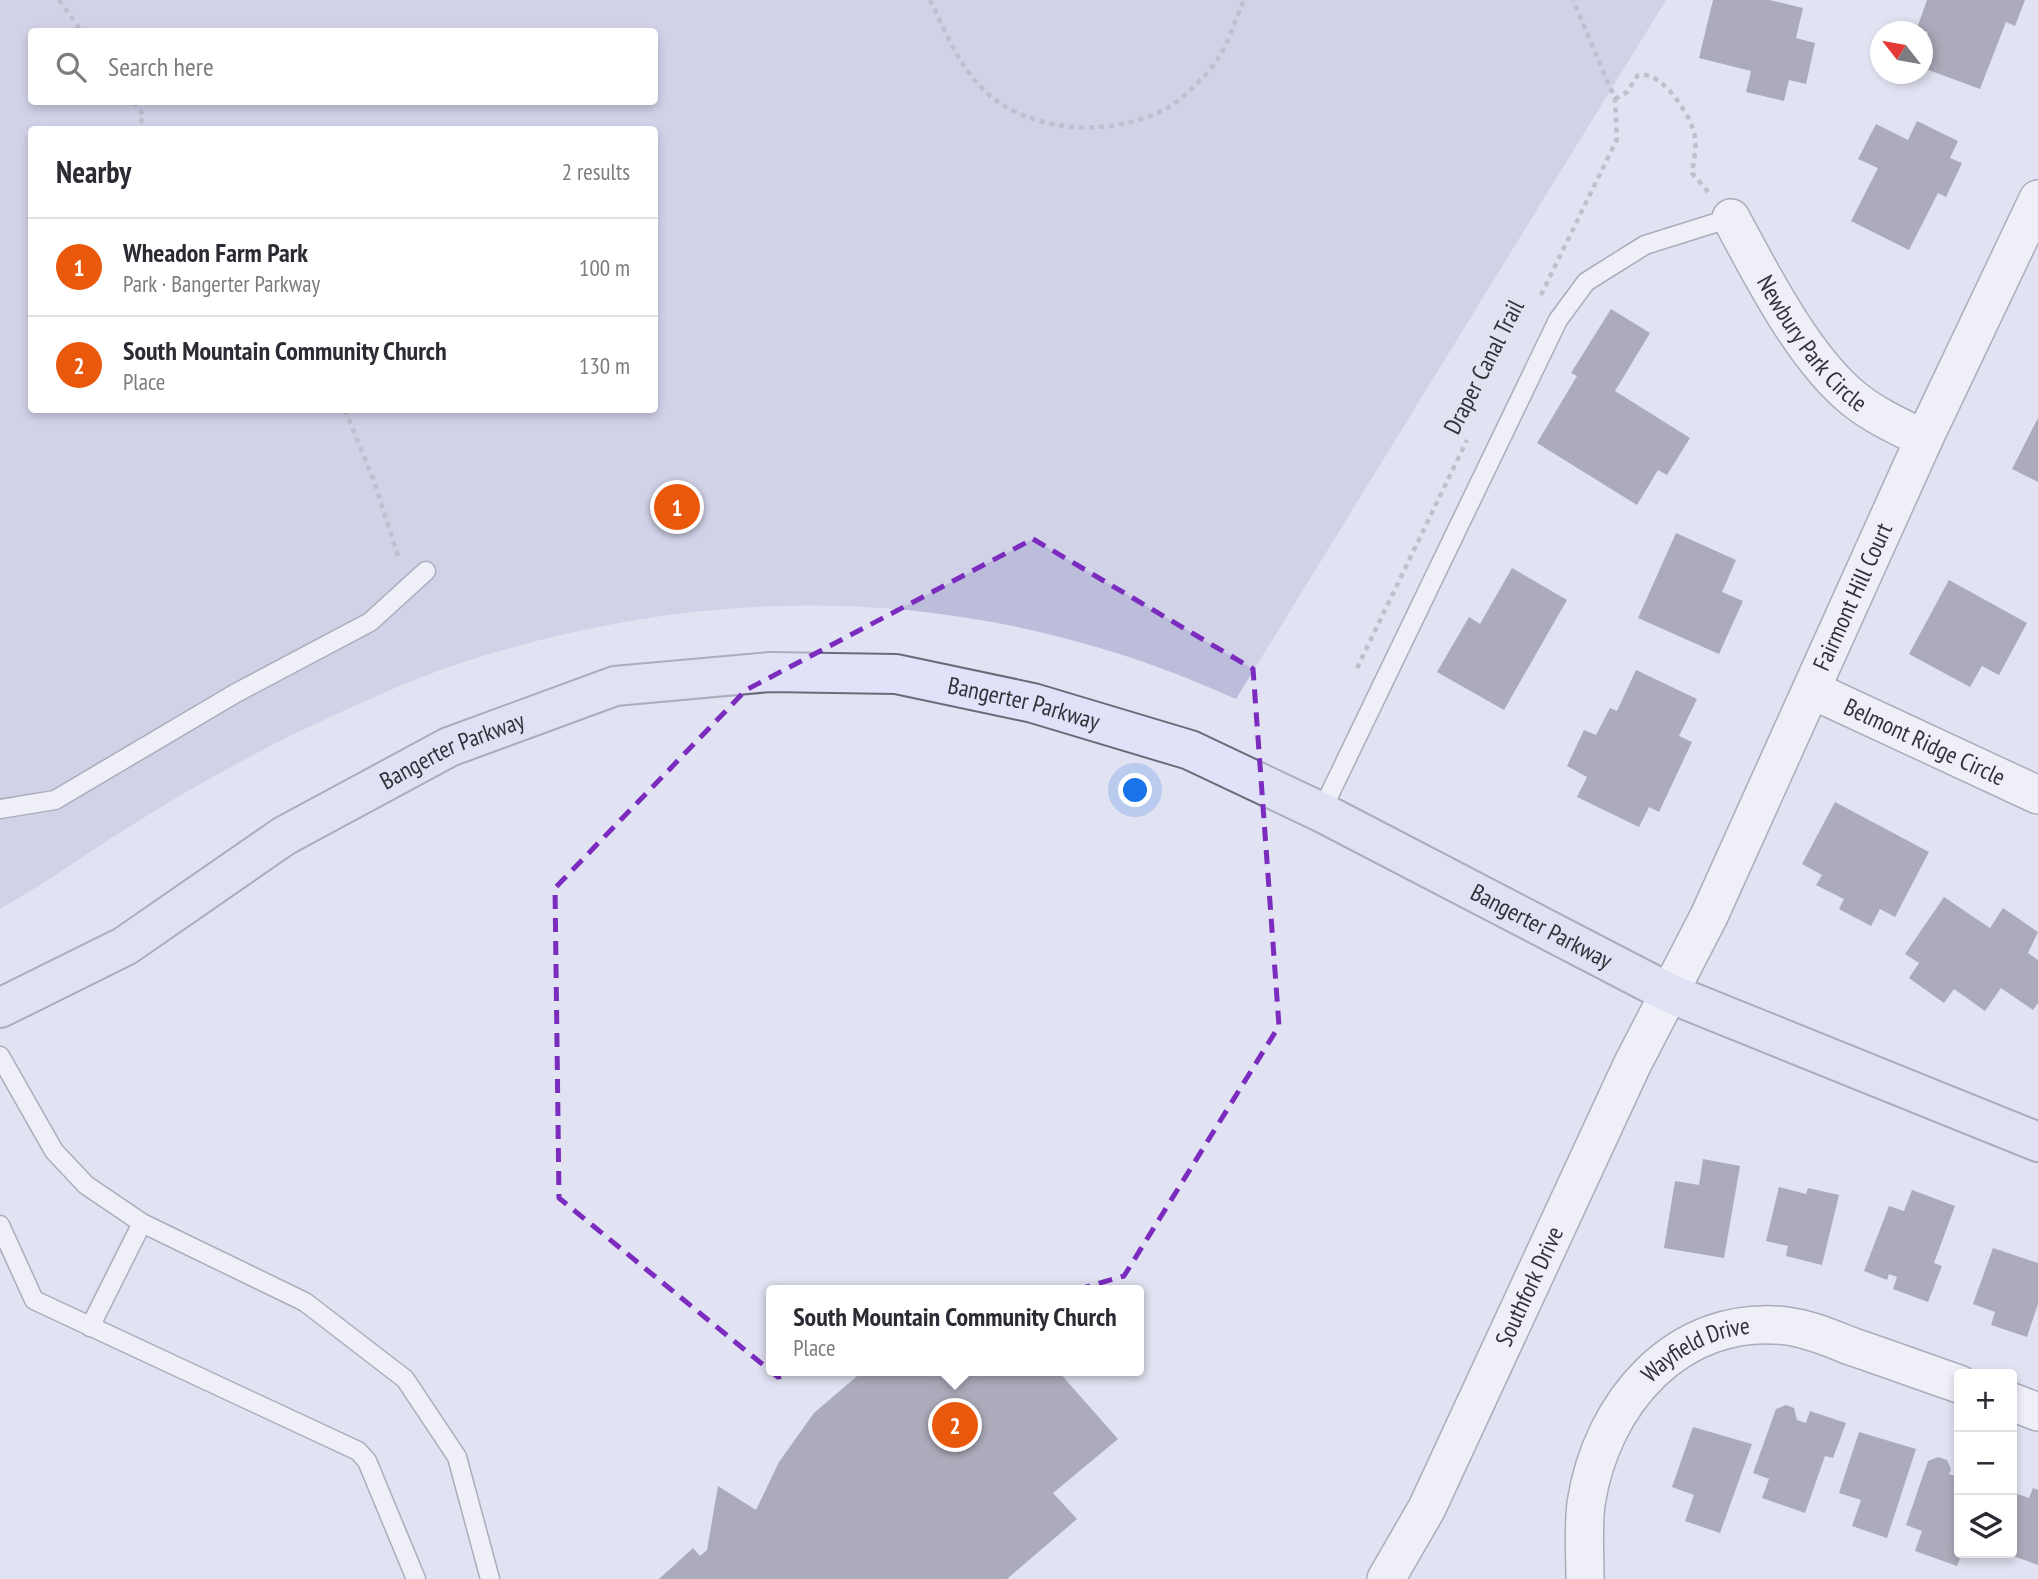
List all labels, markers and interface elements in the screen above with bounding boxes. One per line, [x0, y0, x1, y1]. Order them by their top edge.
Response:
north arrow [1870, 21, 1933, 84]
search box [28, 28, 658, 105]
icon: search [52, 48, 90, 86]
text: Search here [108, 50, 214, 83]
text: Nearby [56, 152, 131, 191]
text: 2 results [562, 157, 630, 186]
text: Wheadon Farm Park [123, 236, 308, 269]
text: 1 [74, 253, 85, 282]
text: 100 m [579, 253, 630, 282]
text: Park · Bangerter Parkway [123, 269, 320, 298]
street label: Newbury Park Circle [1750, 270, 1873, 418]
street label: Draper Canal Trail [1436, 294, 1531, 439]
text: South Mountain Community Church [123, 334, 447, 367]
text: 2 [74, 351, 85, 380]
text: 130 m [579, 351, 630, 380]
text: Place [123, 367, 165, 396]
pin: 1 [654, 481, 700, 533]
street label: Fairmont Hill Court [1806, 517, 1899, 675]
street label: Bangerter Parkway [945, 669, 1104, 737]
street label: Belmont Ridge Circle [1839, 691, 2010, 793]
street label: Bangerter Parkway [374, 705, 529, 796]
your location [1118, 773, 1152, 807]
street label: Bangerter Parkway [1465, 877, 1618, 976]
street label: Southfork Drive [1488, 1221, 1570, 1351]
popup [766, 1285, 1144, 1376]
text: South Mountain Community Church [793, 1300, 1117, 1333]
street label: Wayfield Drive [1634, 1310, 1752, 1389]
text: Place [793, 1333, 835, 1362]
map controls [1954, 1369, 2017, 1558]
button: + [1954, 1369, 2017, 1432]
pin: 2 [932, 1399, 978, 1451]
button: − [1954, 1432, 2017, 1495]
button: layers [1954, 1495, 2017, 1558]

